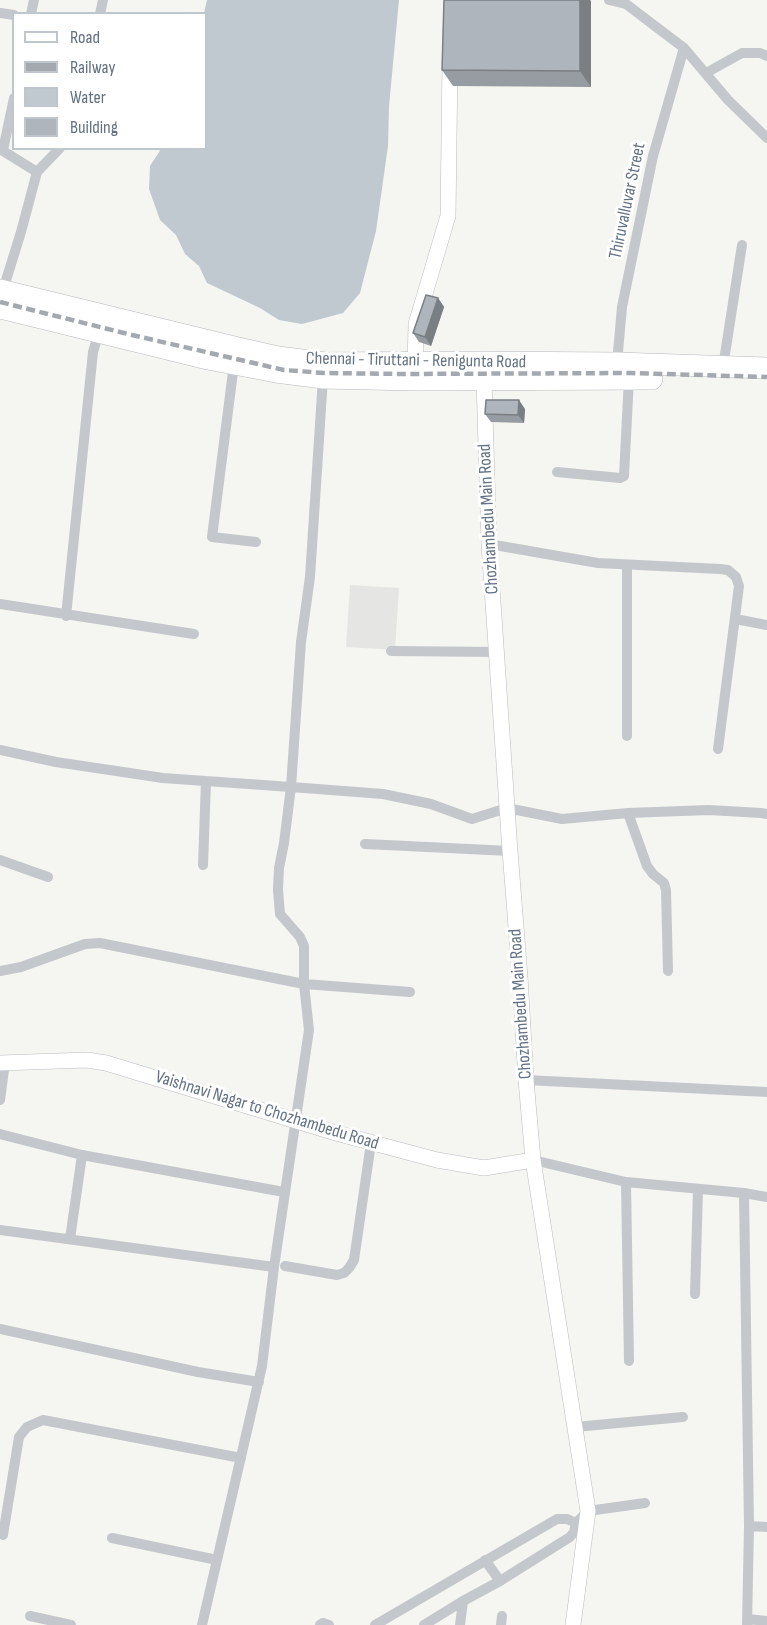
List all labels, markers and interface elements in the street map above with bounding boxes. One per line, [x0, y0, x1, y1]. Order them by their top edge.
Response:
legend [12, 12, 207, 150]
text: Road [70, 27, 100, 48]
text: Railway [70, 57, 115, 78]
text: Water [70, 87, 106, 108]
text: Building [70, 117, 118, 138]
street label: Thiruvalluvar Street [605, 141, 651, 261]
street label: Chennai - Tiruttani - Renigunta Road [306, 348, 526, 374]
street label: Chozhambedu Main Road [474, 443, 504, 595]
street label: Chozhambedu Main Road [505, 928, 537, 1080]
street label: Vaishnavi Nagar to Chozhambedu Road [153, 1067, 381, 1155]

